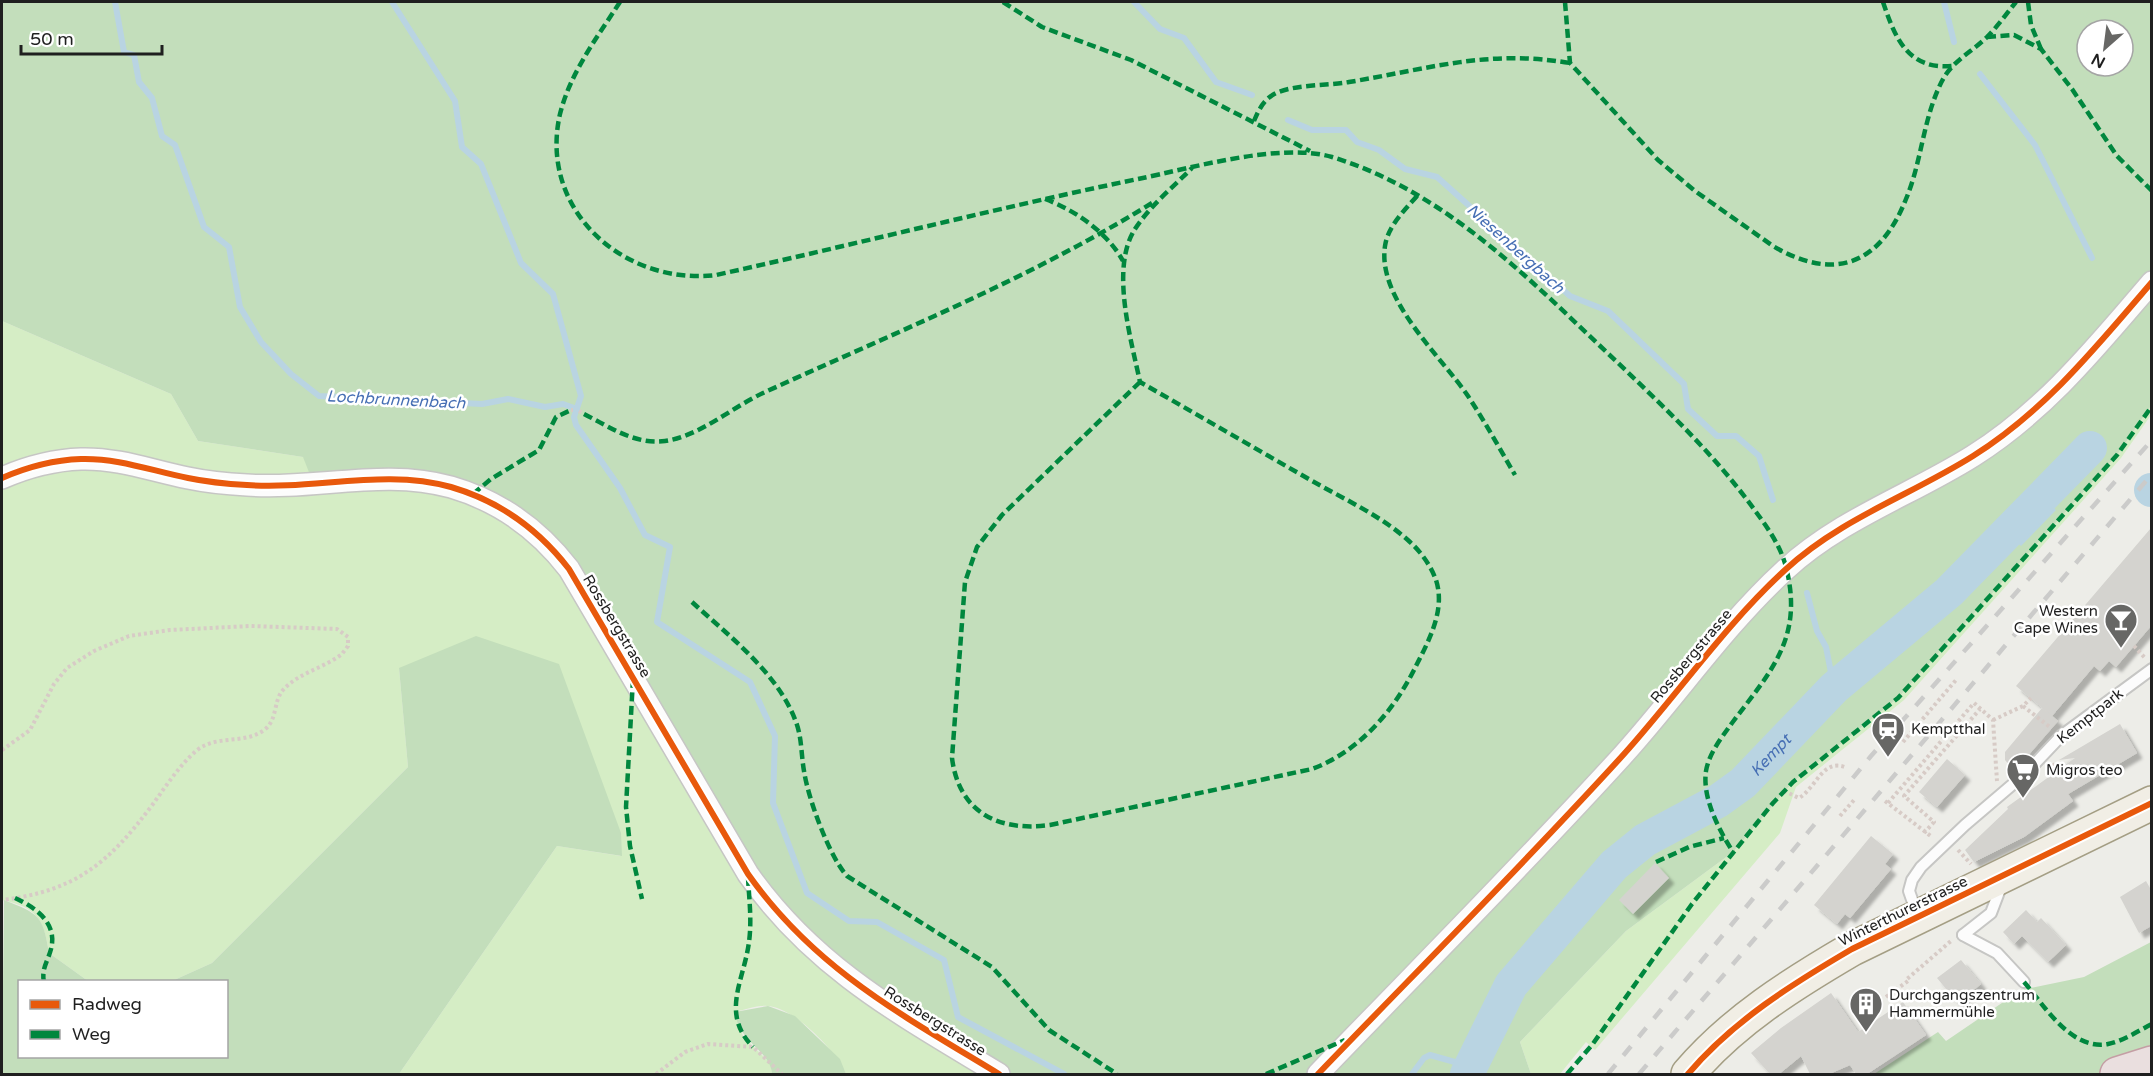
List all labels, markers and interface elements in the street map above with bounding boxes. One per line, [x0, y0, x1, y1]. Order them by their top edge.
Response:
scale bar [21, 18, 162, 56]
north arrow [2075, 18, 2135, 78]
text: 50 m [30, 28, 74, 50]
text: N [2088, 49, 2109, 72]
water label: Niesenbergbach [1462, 200, 1569, 299]
water label: Lochbrunnenbach [326, 386, 467, 414]
street label: Rossbergstrasse [579, 571, 655, 681]
place label: Western Cape Wines [2014, 602, 2098, 637]
bar icon: Western Cape Wines [2103, 602, 2139, 649]
street label: Rossbergstrasse [1646, 605, 1736, 707]
street label: Kemptpark [2053, 685, 2127, 747]
station icon: Kemptthal [1870, 711, 1906, 758]
place label: Kemptthal [1911, 720, 1985, 738]
water label: Kempt [1746, 729, 1797, 781]
supermarket icon: Migros teo [2005, 752, 2041, 799]
place label: Migros teo [2046, 761, 2123, 779]
street label: Winterthurerstrasse [1836, 872, 1970, 950]
legend [18, 980, 228, 1058]
street label: Rossbergstrasse [881, 982, 989, 1060]
building icon: Durchgangszentrum Hammermühle [1848, 986, 1884, 1033]
place label: Durchgangszentrum Hammermühle [1889, 986, 2035, 1021]
text: Radweg [72, 993, 142, 1015]
text: Weg [72, 1023, 111, 1045]

